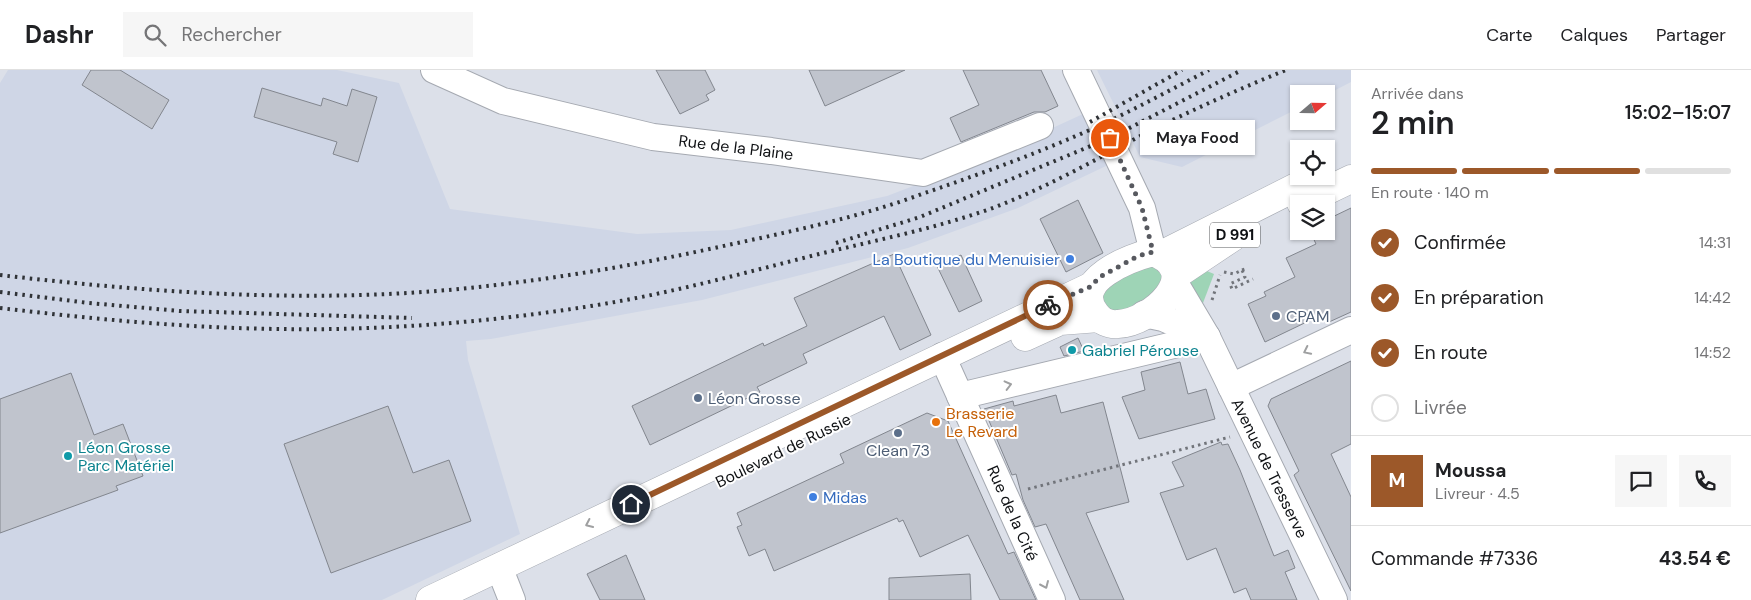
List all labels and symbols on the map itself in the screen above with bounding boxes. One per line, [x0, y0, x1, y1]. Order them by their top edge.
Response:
north arrow [1290, 85, 1335, 130]
pin [1089, 117, 1131, 159]
callout: Maya Food [1140, 120, 1255, 156]
street label: Rue de la Plaine [677, 130, 795, 165]
road number: D 991 [1210, 222, 1260, 248]
place label: La Boutique du Menuisier [873, 249, 1060, 270]
marker: La Boutique du Menuisier [1064, 253, 1076, 265]
courier [1023, 280, 1073, 330]
place label: CPAM [1286, 306, 1329, 327]
marker: CPAM [1270, 310, 1282, 322]
place label: Gabriel Pérouse [1082, 340, 1199, 361]
marker: Gabriel Pérouse [1066, 344, 1078, 356]
one-way arrow [1303, 344, 1312, 355]
one-way arrow [1003, 380, 1012, 391]
place label: Léon Grosse [708, 388, 801, 409]
marker: Léon Grosse [692, 392, 704, 404]
street label: Avenue de Tresserve [1227, 395, 1313, 542]
place label: Brasserie Le Revard [946, 403, 1018, 442]
street label: Boulevard de Russie [712, 409, 854, 492]
marker: Brasserie Le Revard [930, 416, 942, 428]
marker: Clean 73 [892, 427, 904, 439]
place label: Léon Grosse Parc Matériel [78, 437, 174, 476]
place label: Clean 73 [866, 440, 930, 461]
marker: Léon Grosse Parc Matériel [62, 450, 74, 462]
street label: Rue de la Cité [982, 462, 1043, 564]
pin [610, 483, 652, 525]
place label: Midas [823, 487, 867, 508]
marker: Midas [807, 491, 819, 503]
one-way arrow [585, 518, 594, 528]
one-way arrow [1038, 580, 1049, 589]

